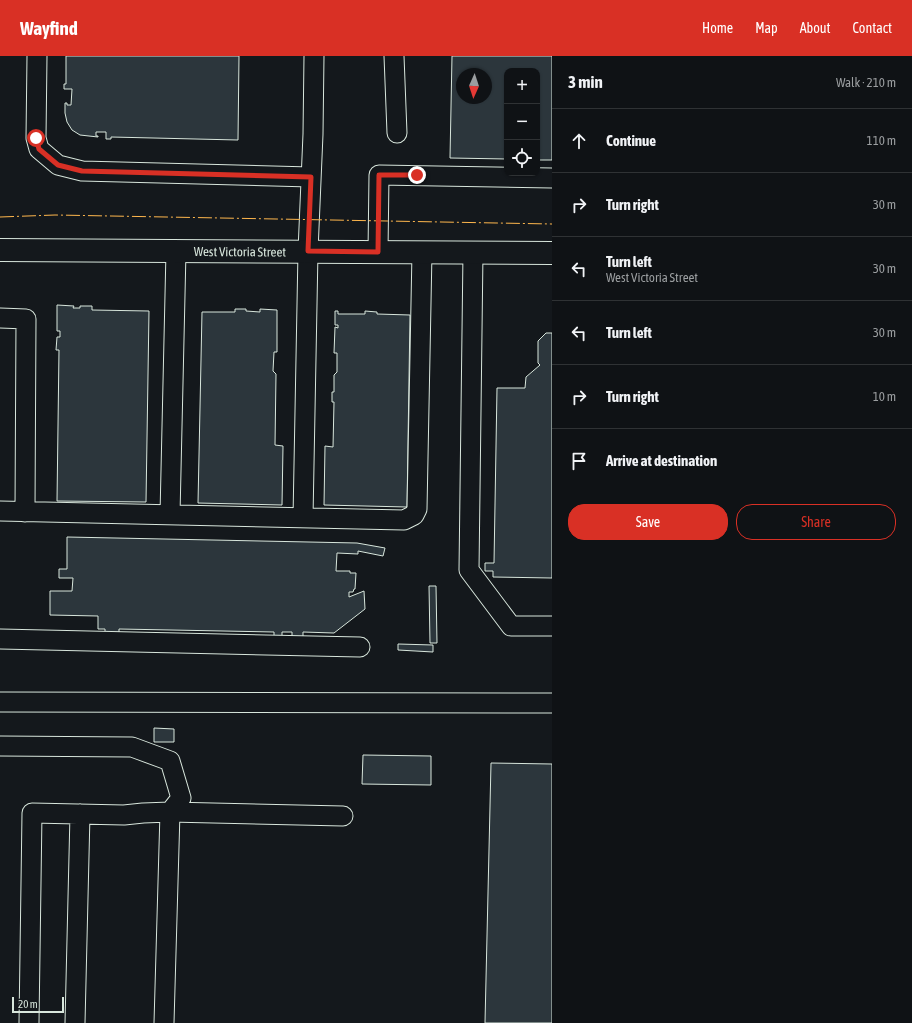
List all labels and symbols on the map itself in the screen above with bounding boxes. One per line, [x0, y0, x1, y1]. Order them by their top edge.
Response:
north arrow [456, 68, 492, 104]
route start [27, 129, 45, 147]
route end [408, 166, 426, 184]
street label: West Victoria Street [194, 244, 286, 260]
scale bar [12, 995, 64, 1014]

